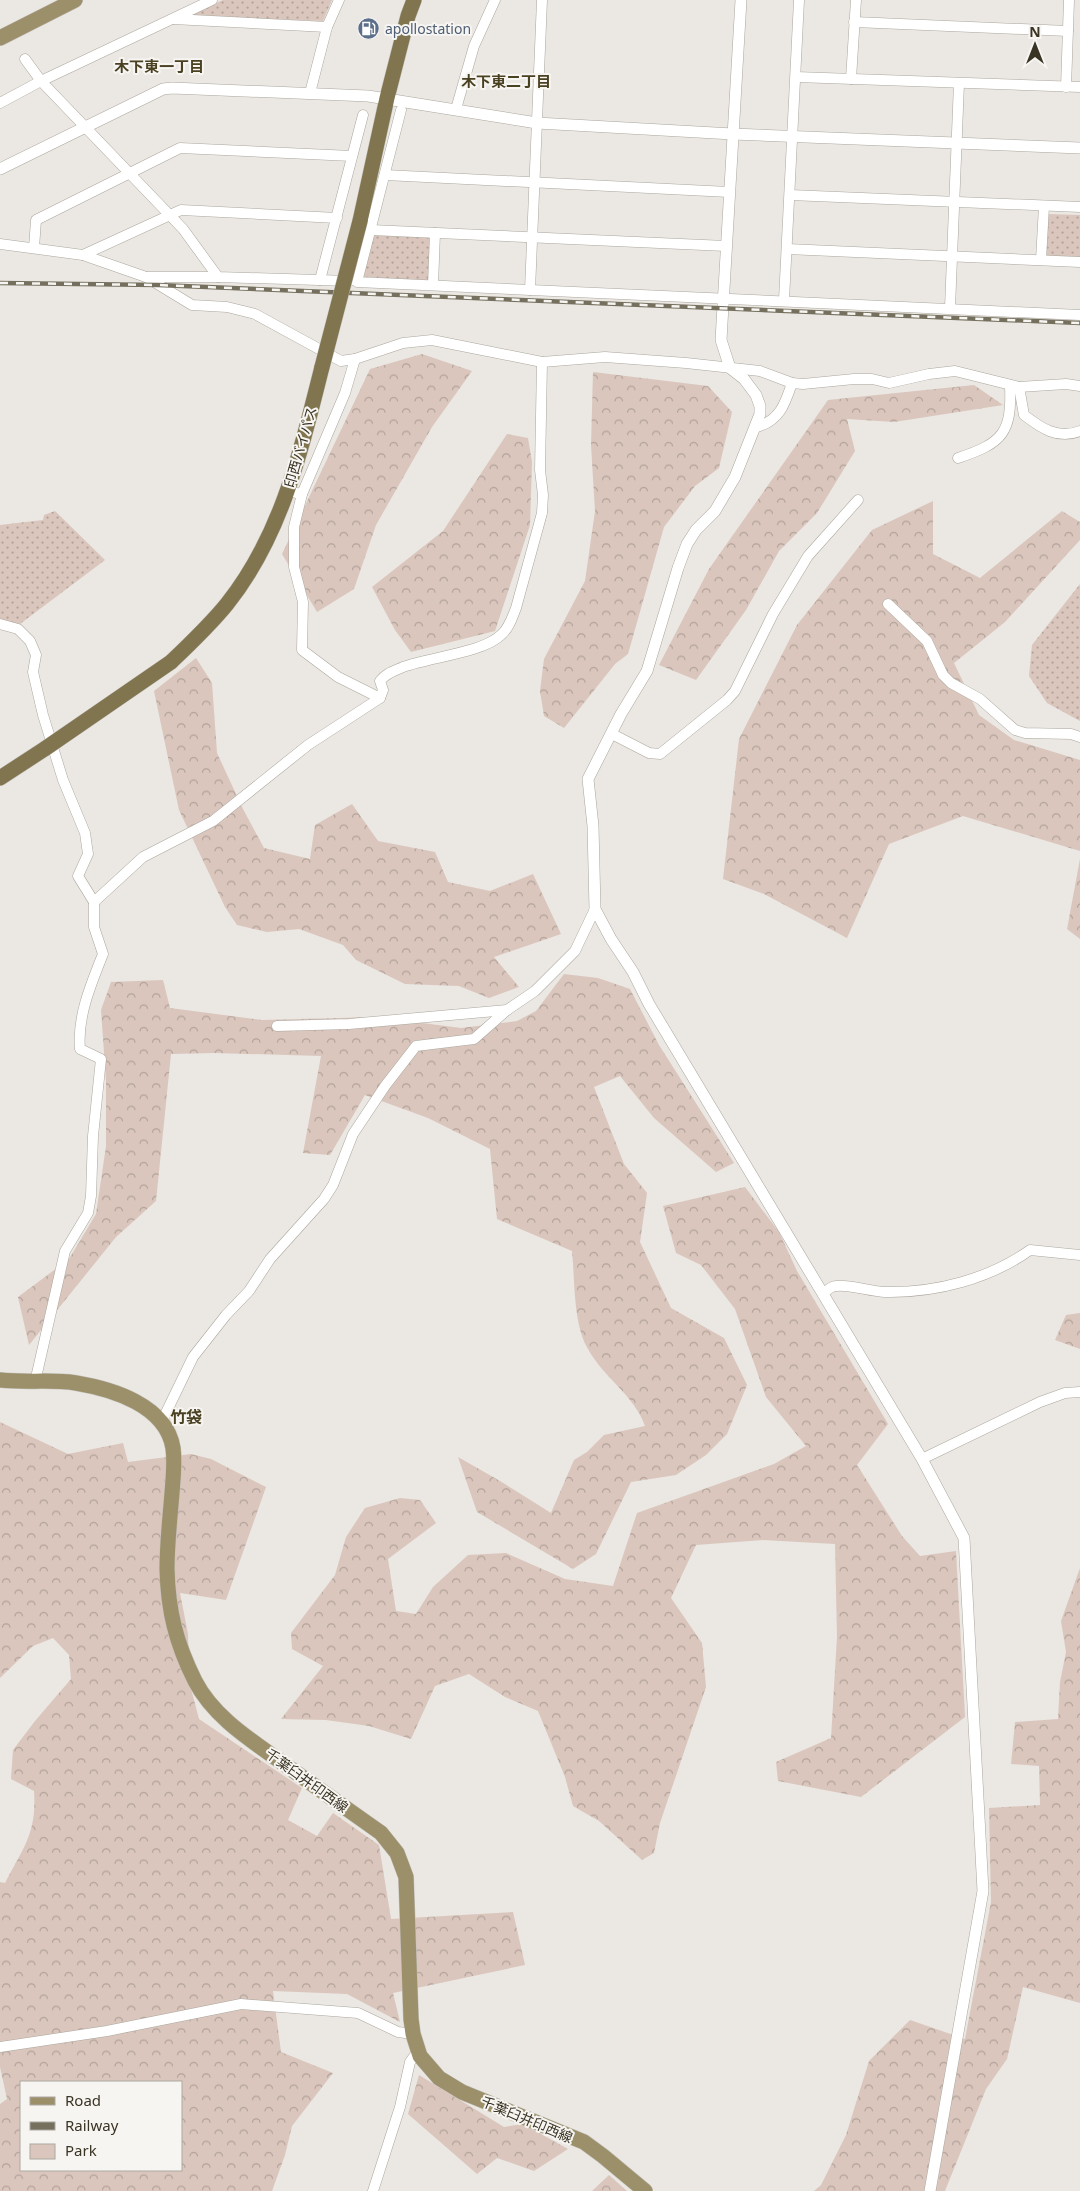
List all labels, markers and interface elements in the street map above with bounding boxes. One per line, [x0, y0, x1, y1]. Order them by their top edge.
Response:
fuel station icon: apollostation [357, 16, 381, 40]
place label: apollostation [385, 19, 471, 38]
north arrow [1010, 20, 1060, 70]
text: N [1029, 22, 1041, 41]
district label: 木下東一丁目 [114, 56, 204, 76]
district label: 木下東二丁目 [461, 71, 551, 91]
street label: 印西バイパス [279, 404, 321, 490]
district label: 竹袋 [170, 1406, 202, 1428]
street label: 千葉臼井印西線 [262, 1744, 352, 1816]
legend [20, 2081, 182, 2171]
text: Road [65, 2090, 101, 2110]
street label: 千葉臼井印西線 [478, 2091, 576, 2147]
text: Railway [65, 2115, 119, 2135]
text: Park [65, 2140, 97, 2160]

